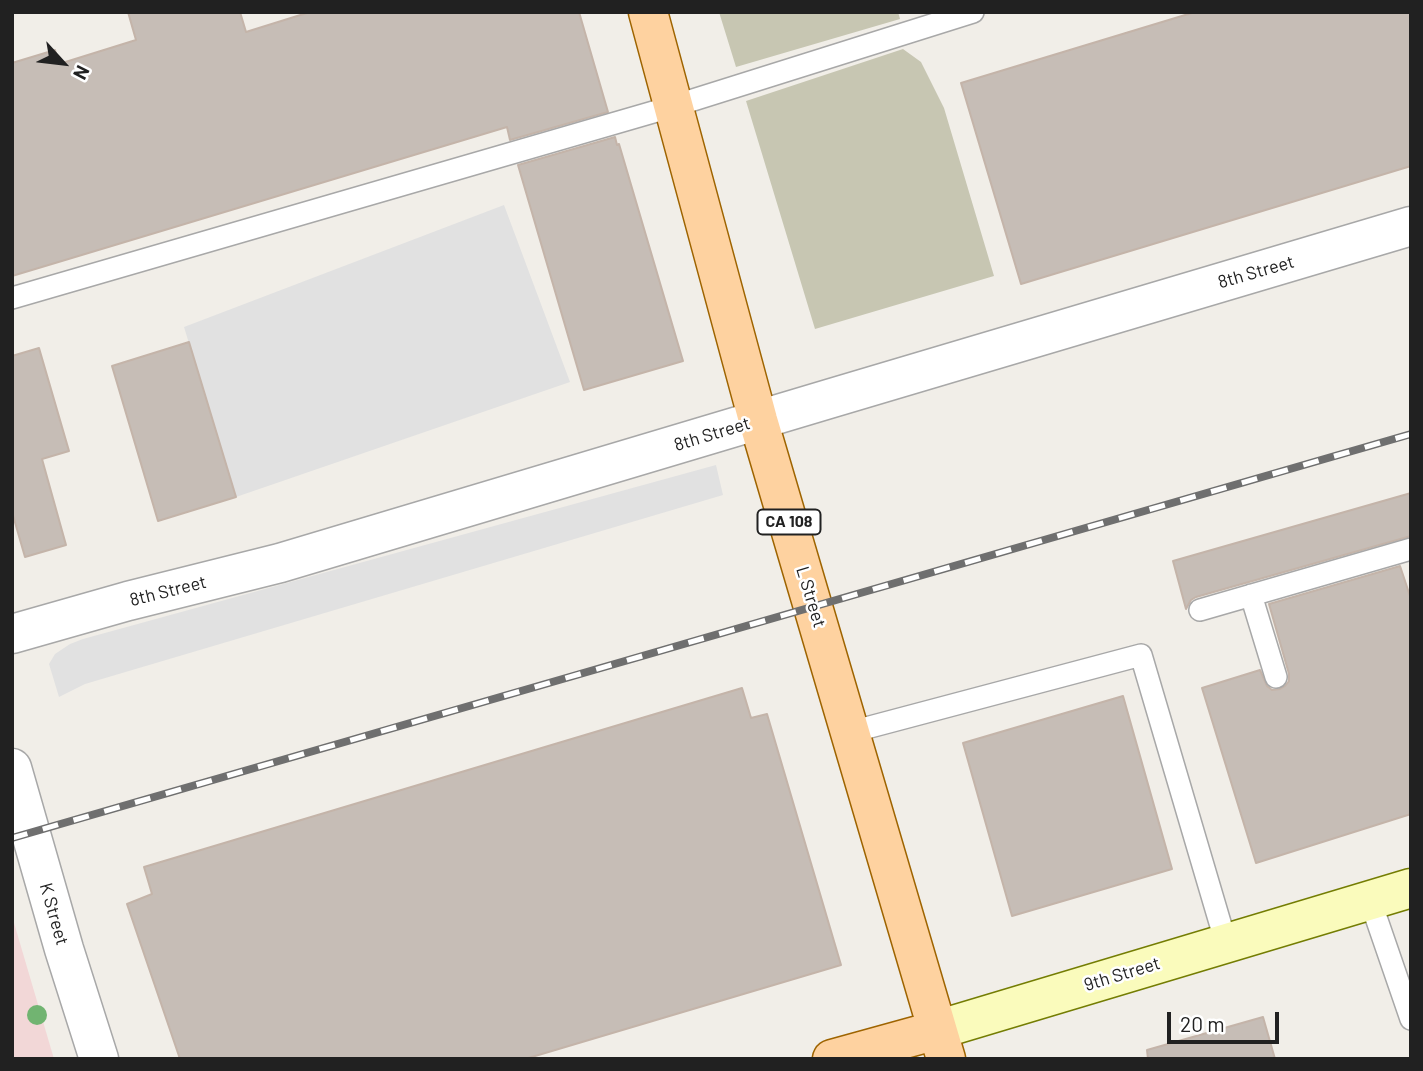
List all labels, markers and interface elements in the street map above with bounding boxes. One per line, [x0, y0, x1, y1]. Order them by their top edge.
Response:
north arrow [28, 28, 98, 98]
text: N [69, 62, 95, 84]
street label: 8th Street [1215, 251, 1297, 293]
street label: 8th Street [671, 412, 753, 456]
road number: CA 108 [758, 509, 820, 534]
street label: L Street [791, 564, 831, 630]
street label: 8th Street [127, 571, 209, 611]
street label: K Street [35, 880, 73, 948]
street label: 9th Street [1081, 952, 1163, 996]
scale bar [1171, 998, 1283, 1042]
text: 20 m [1180, 1011, 1225, 1036]

